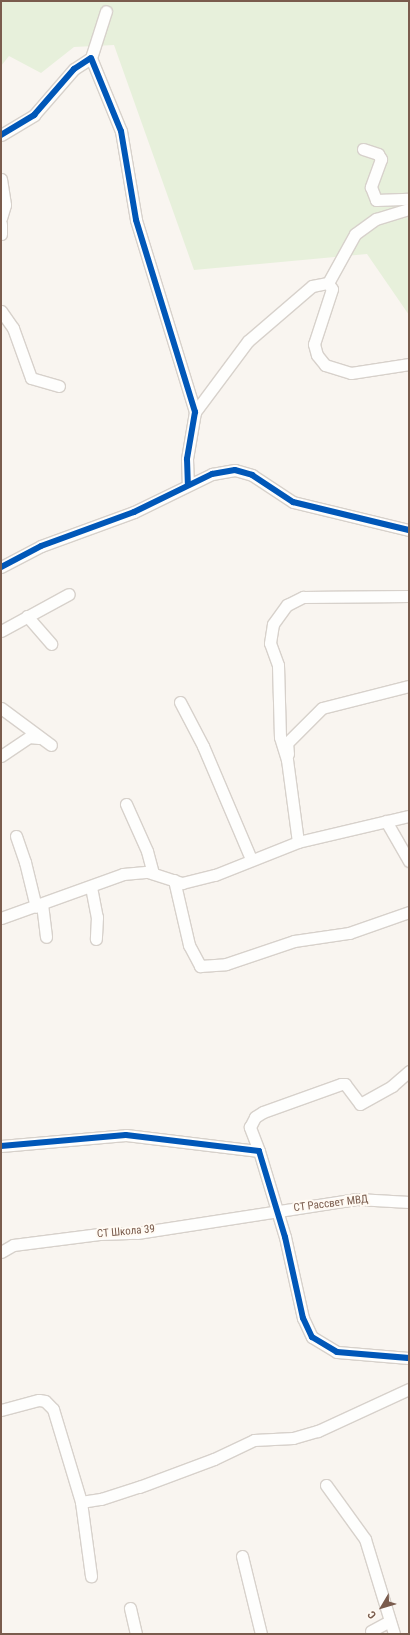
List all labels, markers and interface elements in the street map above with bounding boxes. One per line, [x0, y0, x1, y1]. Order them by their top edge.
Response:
street label: СТ Рассвет МВД [293, 1193, 369, 1215]
street label: СТ Школа 39 [96, 1223, 156, 1241]
north arrow [362, 1587, 402, 1627]
text: С [365, 1608, 379, 1621]

